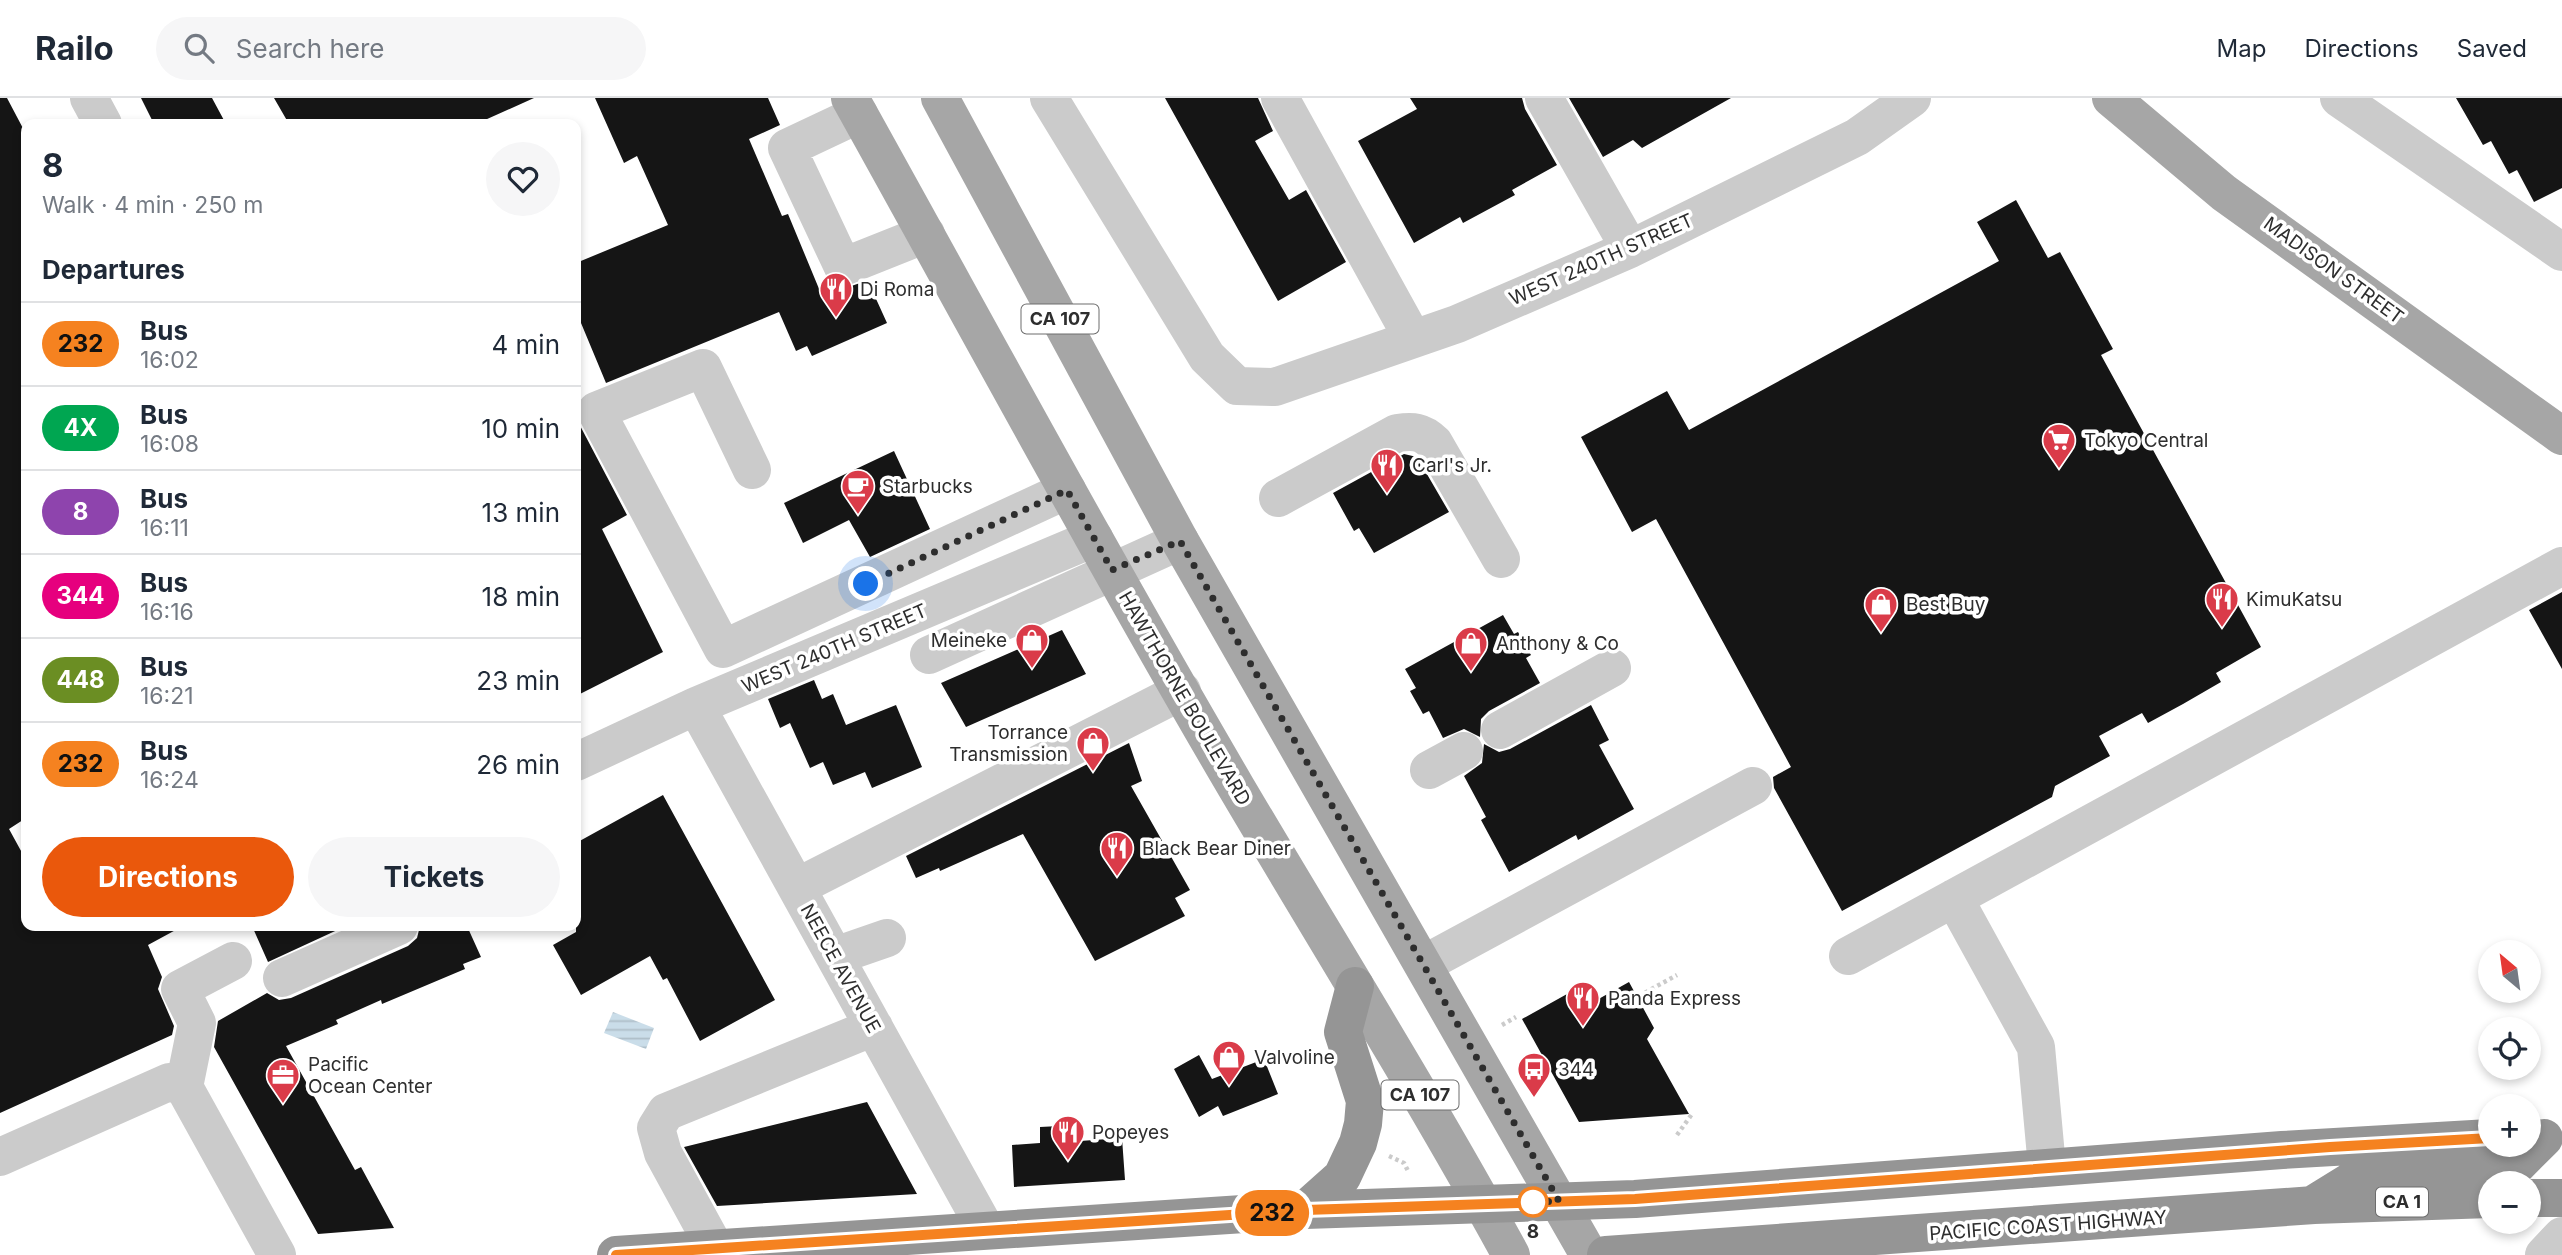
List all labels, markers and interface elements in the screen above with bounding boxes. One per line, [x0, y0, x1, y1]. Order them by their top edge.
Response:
search box [156, 17, 646, 80]
text: Railo [35, 28, 114, 68]
icon: search [180, 29, 218, 67]
text: Search here [236, 33, 384, 64]
text: Map [2217, 34, 2266, 63]
text: Directions [2304, 34, 2419, 63]
text: Saved [2457, 34, 2527, 63]
button: heart [486, 142, 560, 216]
text: 8 [42, 145, 63, 185]
text: Walk · 4 min · 250 m [42, 191, 264, 219]
street label: WEST 240TH STREET [1506, 208, 1697, 310]
street label: MADISON STREET [2259, 212, 2408, 329]
text: Departures [42, 254, 185, 285]
restaurant icon: Di Roma [817, 270, 855, 319]
place label: Di Roma [860, 278, 934, 301]
road number: CA 107 [1021, 304, 1098, 334]
text: Bus [140, 315, 188, 346]
text: 232 [58, 329, 103, 358]
text: 4 min [491, 329, 560, 360]
text: 16:02 [140, 346, 199, 374]
text: Bus [140, 399, 188, 430]
text: 4X [64, 413, 97, 442]
text: 10 min [481, 413, 560, 444]
supermarket icon: Tokyo Central [2040, 421, 2078, 470]
place label: Tokyo Central [2084, 429, 2208, 452]
text: 16:08 [140, 430, 199, 458]
restaurant icon: Carl's Jr. [1368, 446, 1406, 495]
place label: Carl's Jr. [1412, 454, 1492, 477]
cafe icon: Starbucks [839, 467, 877, 516]
place label: Starbucks [882, 475, 973, 498]
text: Bus [140, 483, 188, 514]
text: 8 [73, 497, 88, 526]
text: 13 min [482, 497, 560, 528]
text: 16:11 [140, 514, 189, 542]
your location [848, 566, 883, 601]
text: Bus [140, 567, 188, 598]
restaurant icon: KimuKatsu [2203, 580, 2241, 629]
text: 344 [57, 581, 104, 610]
text: 18 min [482, 581, 560, 612]
shop icon: Best Buy [1862, 585, 1900, 634]
street label: HAWTHORNE BOULEVARD [1114, 587, 1255, 809]
place label: KimuKatsu [2246, 588, 2342, 611]
place label: Best Buy [1906, 593, 1986, 616]
text: 16:16 [140, 598, 194, 626]
street label: WEST 240TH STREET [738, 599, 930, 698]
shop icon: Meineke [1013, 621, 1051, 670]
shop icon: Anthony & Co [1452, 624, 1490, 673]
place label: Meineke [931, 629, 1007, 652]
place label: Anthony & Co [1496, 632, 1619, 655]
text: Bus [140, 651, 188, 682]
text: 448 [56, 665, 105, 694]
text: 23 min [476, 665, 560, 696]
text: 16:21 [140, 682, 194, 710]
place label: Torrance Transmission [949, 721, 1068, 766]
shop icon: Torrance Transmission [1074, 724, 1112, 773]
text: Bus [140, 735, 188, 766]
text: 232 [58, 749, 103, 778]
text: 26 min [476, 749, 560, 780]
text: 16:24 [140, 766, 199, 794]
restaurant icon: Black Bear Diner [1098, 829, 1136, 878]
button: Directions [42, 837, 294, 917]
button: Tickets [308, 837, 560, 917]
place label: Black Bear Diner [1142, 837, 1291, 860]
street label: NEECE AVENUE [796, 900, 886, 1037]
north arrow [2478, 940, 2541, 1003]
map controls [2478, 940, 2541, 1234]
restaurant icon: Panda Express [1564, 979, 1602, 1028]
place label: Panda Express [1608, 987, 1741, 1010]
button: locate [2478, 1017, 2541, 1080]
shop icon: Valvoline [1210, 1038, 1248, 1087]
place label: Valvoline [1254, 1046, 1335, 1069]
bus stop icon: 344 [1515, 1050, 1553, 1099]
place label: Pacific Ocean Center [308, 1053, 432, 1098]
office icon: Pacific Ocean Center [264, 1056, 302, 1105]
place label: 344 [1558, 1058, 1594, 1081]
road number: CA 107 [1382, 1080, 1458, 1110]
button: + [2478, 1094, 2541, 1157]
restaurant icon: Popeyes [1049, 1113, 1087, 1162]
place label: Popeyes [1092, 1121, 1169, 1144]
button: − [2478, 1171, 2541, 1234]
marker: 8 [1518, 1187, 1548, 1217]
road number: CA 1 [2376, 1188, 2428, 1217]
line badge: 232 [1232, 1190, 1312, 1236]
text: 232 [1249, 1198, 1295, 1227]
street label: PACIFIC COAST HIGHWAY [1928, 1206, 2168, 1245]
place label: 8 [1527, 1220, 1539, 1243]

